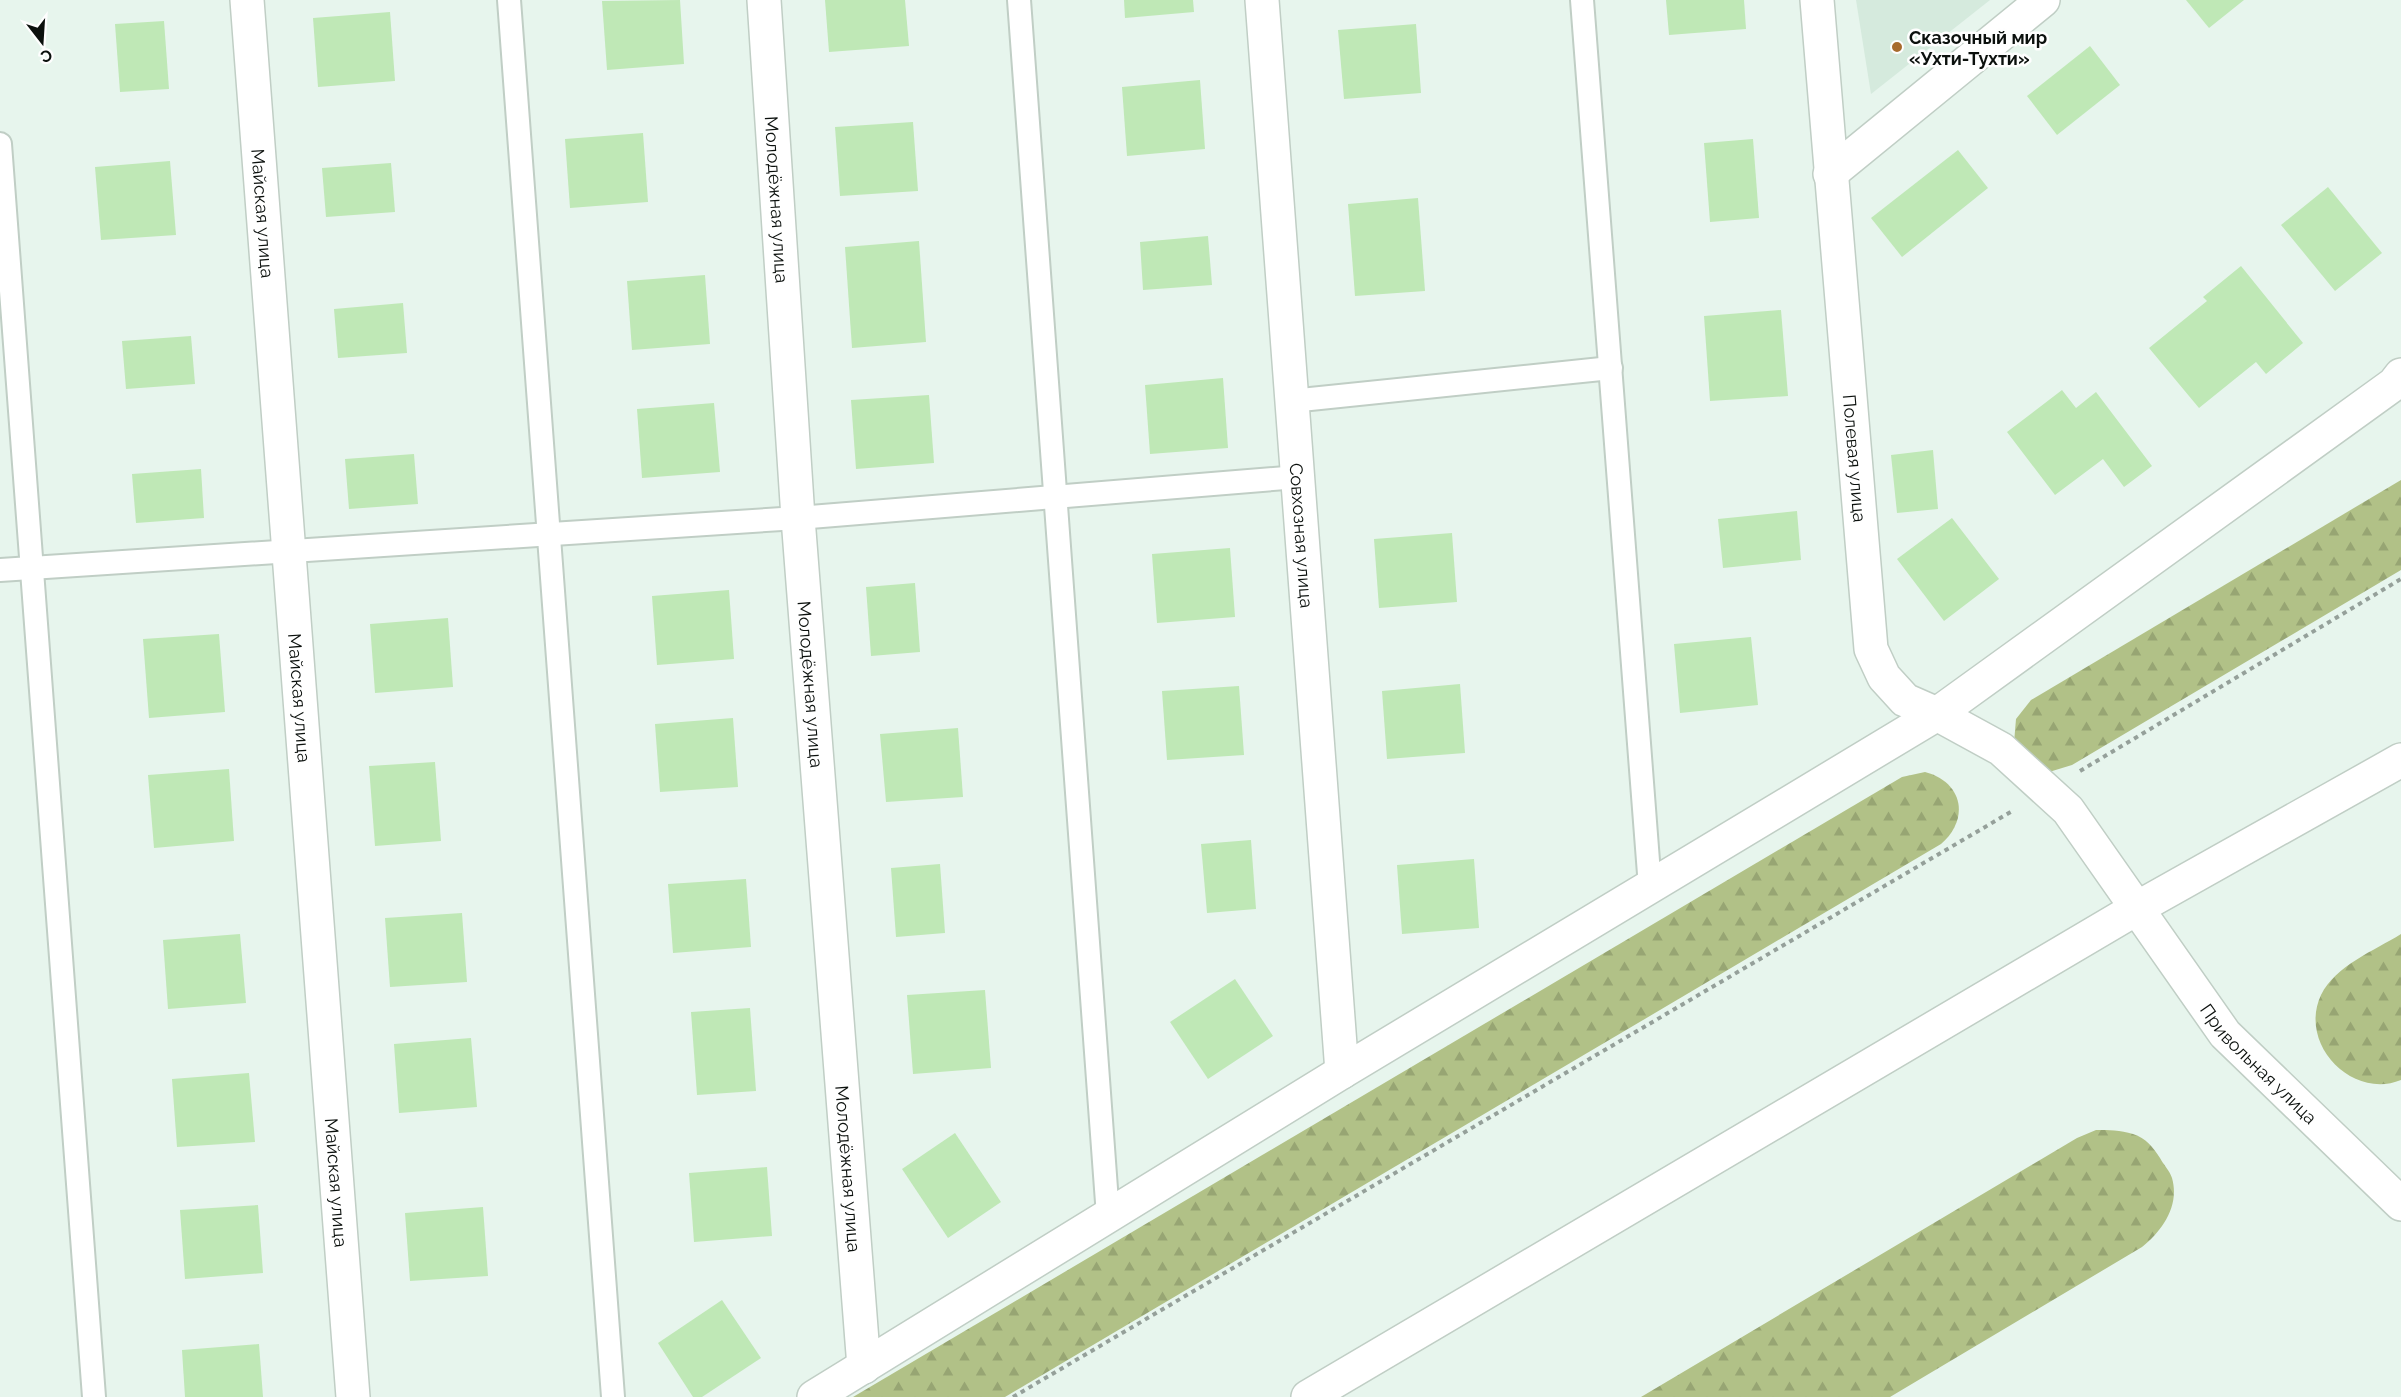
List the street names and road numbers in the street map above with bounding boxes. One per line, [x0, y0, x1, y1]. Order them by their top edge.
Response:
street label: Молодёжная улица [761, 115, 793, 284]
street label: Майская улица [248, 148, 279, 279]
street label: Полевая улица [1839, 394, 1871, 523]
street label: Совхозная улица [1286, 462, 1318, 609]
street label: Молодёжная улица [794, 600, 828, 769]
street label: Майская улица [285, 633, 315, 763]
street label: Привольная улица [2196, 1000, 2322, 1128]
street label: Молодёжная улица [832, 1085, 866, 1253]
street label: Майская улица [321, 1117, 352, 1248]

